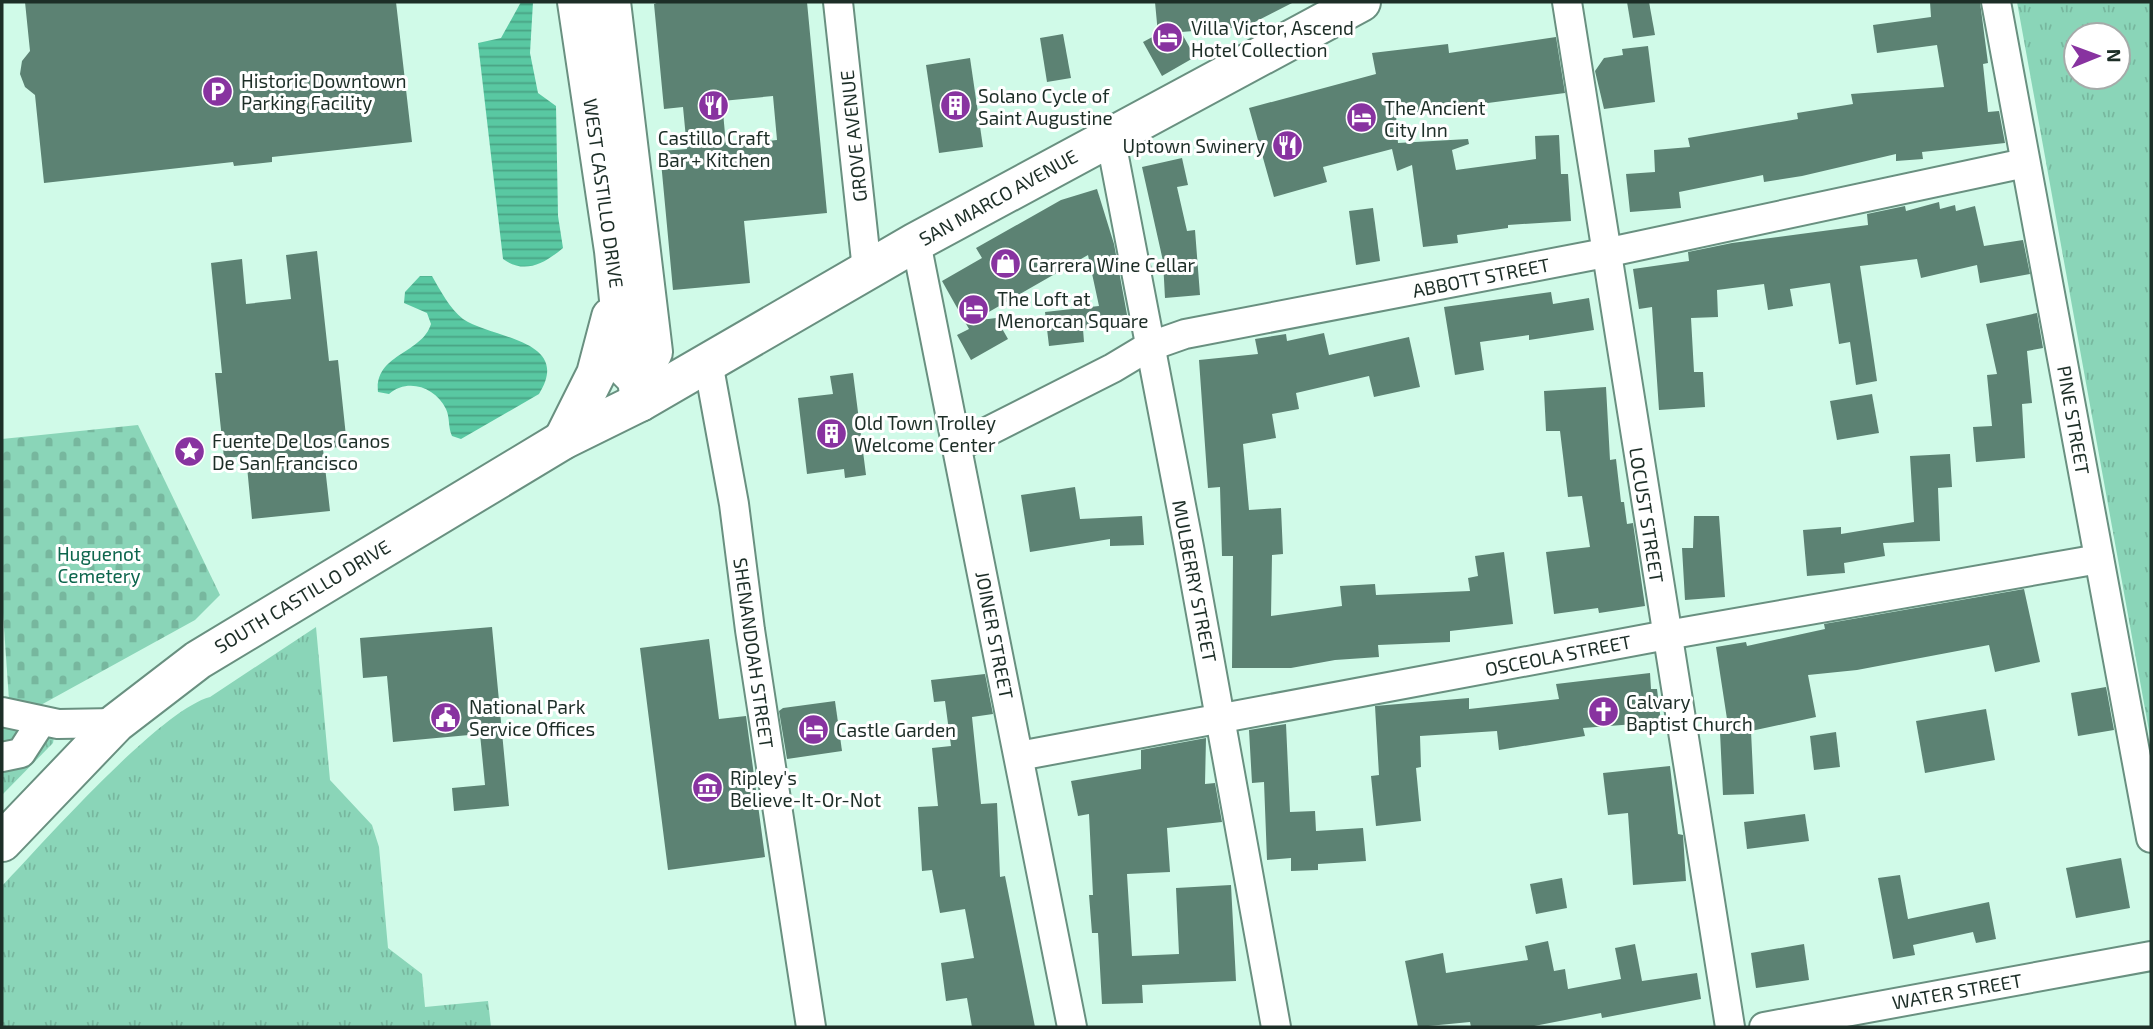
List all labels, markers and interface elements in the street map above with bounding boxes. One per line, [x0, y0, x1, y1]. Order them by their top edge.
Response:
place label: Villa Victor, Ascend Hotel Collection [1191, 16, 1354, 61]
hotel icon: Villa Victor, Ascend Hotel Collection [1151, 21, 1185, 55]
north arrow [2062, 21, 2132, 91]
text: N [2103, 49, 2126, 63]
place label: Historic Downtown Parking Facility [241, 69, 407, 114]
street label: GROVE AVENUE [835, 69, 871, 203]
parking icon: Historic Downtown Parking Facility [201, 74, 235, 108]
place label: Solano Cycle of Saint Augustine [978, 84, 1113, 129]
restaurant icon: Castillo Craft Bar + Kitchen [697, 89, 731, 123]
building icon: Solano Cycle of Saint Augustine [938, 89, 972, 123]
place label: The Ancient City Inn [1384, 96, 1485, 141]
street label: WEST CASTILLO DRIVE [579, 97, 629, 289]
hotel icon: The Ancient City Inn [1344, 101, 1378, 135]
place label: Castillo Craft Bar + Kitchen [657, 126, 771, 171]
restaurant icon: Uptown Swinery [1271, 128, 1305, 162]
place label: Uptown Swinery [1123, 134, 1265, 157]
street label: SAN MARCO AVENUE [915, 144, 1081, 250]
shop icon: Carrera Wine Cellar [988, 247, 1022, 281]
street label: ABBOTT STREET [1410, 252, 1552, 302]
place label: Carrera Wine Cellar [1028, 253, 1195, 276]
place label: The Loft at Menorcan Square [997, 287, 1148, 332]
hotel icon: The Loft at Menorcan Square [957, 292, 991, 326]
street label: PINE STREET [2053, 364, 2095, 476]
place label: Old Town Trolley Welcome Center [854, 411, 996, 456]
building icon: Old Town Trolley Welcome Center [814, 416, 848, 450]
place label: Fuente De Los Canos De San Francisco [212, 429, 390, 474]
place icon: Fuente De Los Canos De San Francisco [172, 434, 206, 468]
street label: LOCUST STREET [1625, 446, 1669, 584]
street label: MULBERRY STREET [1168, 498, 1222, 664]
street label: SOUTH CASTILLO DRIVE [210, 534, 394, 658]
park label: Huguenot Cemetery [57, 542, 141, 587]
street label: SHENANDOAH STREET [729, 556, 779, 750]
street label: JOINER STREET [971, 569, 1019, 701]
street label: OSCEOLA STREET [1483, 630, 1633, 680]
place label: Calvary Baptist Church [1626, 690, 1753, 735]
place label: National Park Service Offices [469, 695, 595, 740]
church icon: Calvary Baptist Church [1586, 695, 1620, 729]
public building icon: National Park Service Offices [429, 700, 463, 734]
hotel icon: Castle Garden [796, 712, 830, 746]
place label: Castle Garden [836, 718, 956, 741]
place label: Ripley's Believe-It-Or-Not [730, 766, 881, 811]
museum icon: Ripley's Believe-It-Or-Not [690, 771, 724, 805]
street label: WATER STREET [1890, 968, 2024, 1014]

